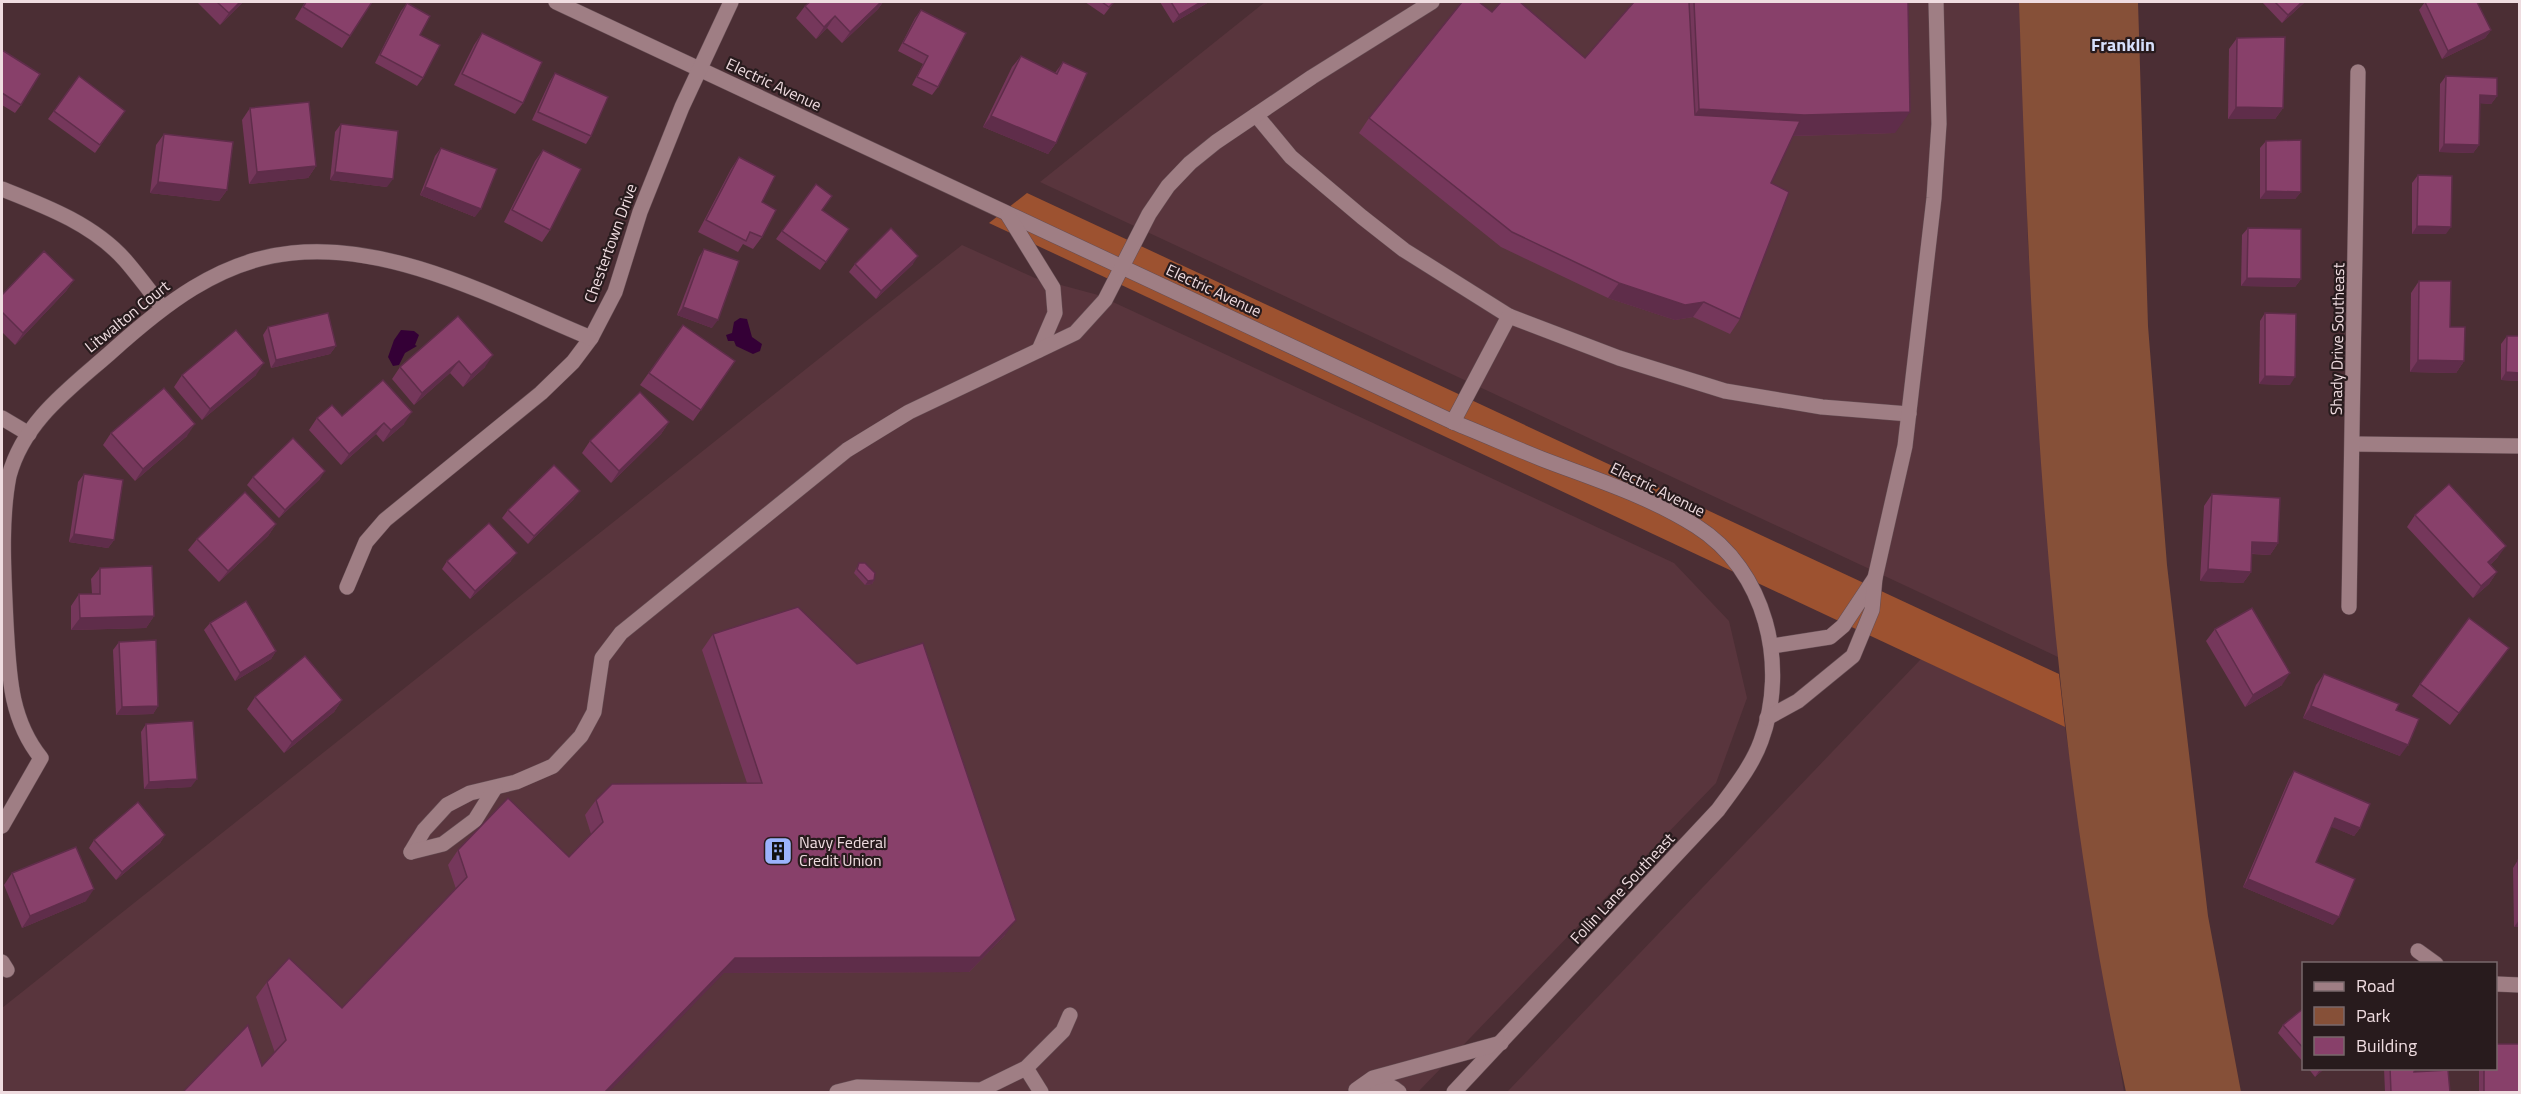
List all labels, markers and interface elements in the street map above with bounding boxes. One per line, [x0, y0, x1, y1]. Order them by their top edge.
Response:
district label: Franklin [2091, 31, 2155, 58]
street label: Electric Avenue [722, 51, 826, 117]
street label: Chestertown Drive [577, 180, 643, 306]
street label: Electric Avenue [1162, 257, 1266, 323]
street label: Shady Drive Southeast [2324, 262, 2350, 415]
street label: Litwalton Court [79, 274, 175, 358]
street label: Electric Avenue [1607, 456, 1709, 522]
street label: Follin Lane Southeast [1564, 827, 1680, 949]
place label: Navy Federal Credit Union [799, 830, 887, 872]
building icon: Navy Federal Credit Union [762, 835, 794, 867]
legend [2302, 962, 2497, 1070]
text: Road [2356, 972, 2395, 999]
text: Park [2356, 1002, 2391, 1029]
text: Building [2356, 1032, 2417, 1059]

